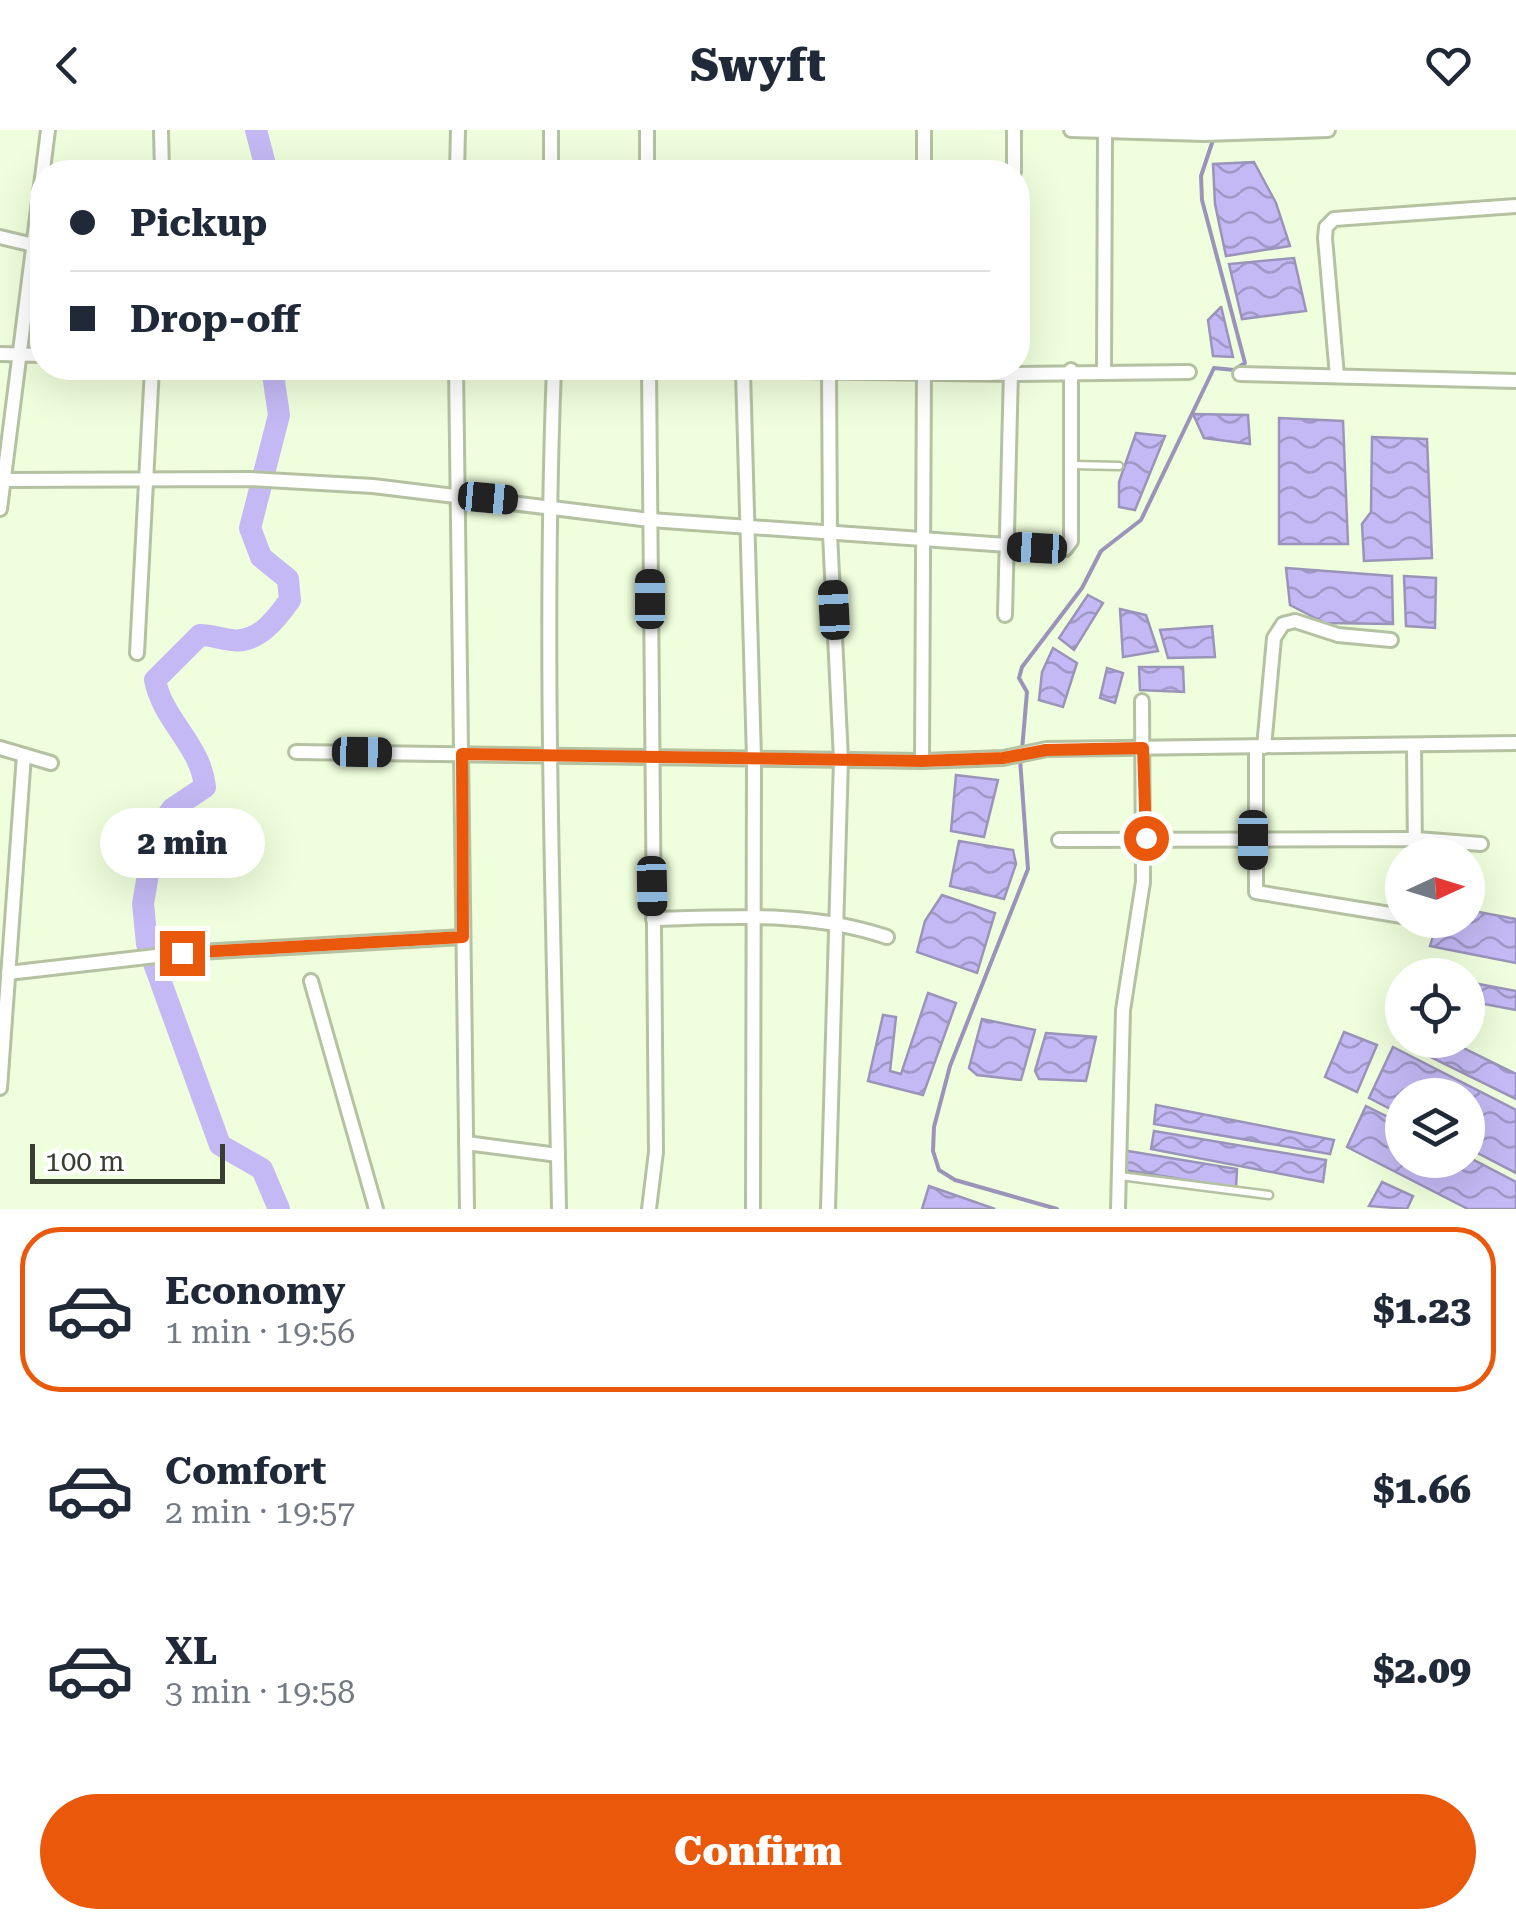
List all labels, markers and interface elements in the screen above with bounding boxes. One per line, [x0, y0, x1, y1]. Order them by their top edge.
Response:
icon: back [40, 38, 95, 93]
icon: heart [1421, 38, 1476, 93]
text: Swyft [690, 39, 826, 92]
text: Pickup [130, 201, 267, 245]
text: Drop-off [130, 297, 300, 341]
car [457, 480, 519, 516]
car [1006, 531, 1068, 565]
car [635, 569, 665, 629]
car [817, 579, 851, 641]
car [332, 736, 392, 768]
callout: 2 min [100, 808, 264, 878]
car [1238, 810, 1268, 870]
route start [1124, 816, 1169, 861]
text: 2 min [138, 824, 227, 862]
north arrow [1385, 838, 1485, 938]
map controls [1385, 838, 1485, 1178]
car [636, 856, 668, 916]
route end [160, 931, 205, 976]
button: locate [1385, 958, 1485, 1058]
button: layers [1385, 1078, 1485, 1178]
scale bar [30, 1139, 225, 1184]
text: 100 m [45, 1145, 125, 1178]
icon: car [45, 1265, 135, 1355]
text: Economy [165, 1269, 345, 1313]
text: $1.23 [1373, 1288, 1471, 1332]
text: 1 min · 19:56 [165, 1313, 355, 1351]
icon: car [45, 1445, 135, 1535]
text: Comfort [165, 1449, 326, 1493]
text: $1.66 [1373, 1468, 1471, 1512]
text: 2 min · 19:57 [165, 1493, 355, 1531]
icon: car [45, 1625, 135, 1715]
text: XL [165, 1629, 217, 1673]
text: $2.09 [1373, 1648, 1471, 1692]
text: 3 min · 19:58 [165, 1673, 355, 1711]
button: Confirm [40, 1794, 1476, 1909]

